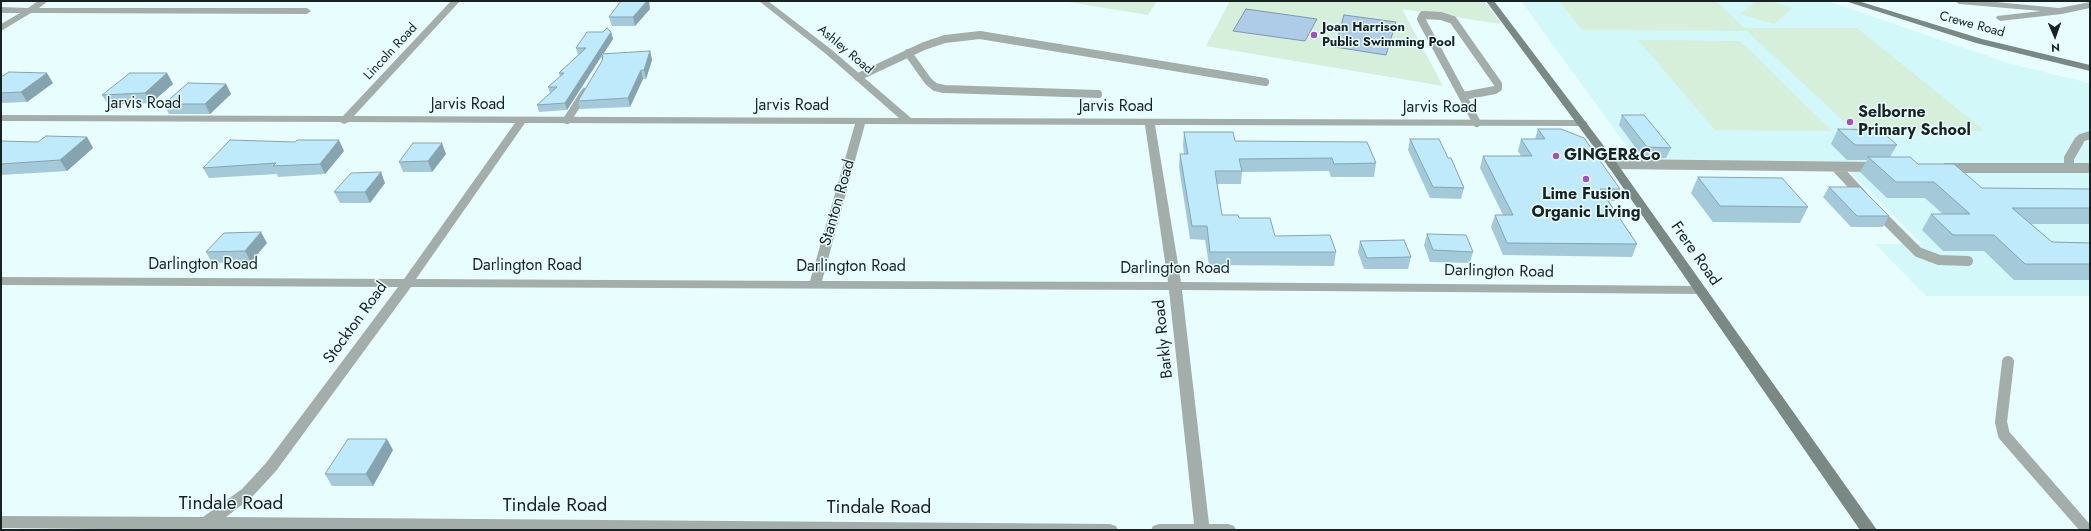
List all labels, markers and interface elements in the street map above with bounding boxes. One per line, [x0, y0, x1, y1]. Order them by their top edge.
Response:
street label: Crewe Road [1938, 9, 2006, 41]
north arrow [2035, 16, 2075, 56]
place label: Joan Harrison Public Swimming Pool [1322, 20, 1455, 51]
street label: Lincoln Road [361, 21, 421, 83]
street label: Ashley Road [814, 22, 876, 78]
marker: Joan Harrison Public Swimming Pool [1309, 30, 1319, 40]
text: N [2051, 40, 2060, 56]
street label: Jarvis Road [107, 94, 181, 114]
street label: Jarvis Road [431, 95, 505, 115]
street label: Jarvis Road [755, 96, 829, 116]
street label: Jarvis Road [1079, 97, 1153, 117]
street label: Jarvis Road [1403, 98, 1477, 118]
place label: Selborne Primary School [1858, 103, 1971, 141]
marker: Selborne Primary School [1845, 117, 1855, 127]
place label: GINGER&Co [1564, 146, 1661, 166]
marker: GINGER&Co [1551, 151, 1561, 161]
street label: Stanton Road [817, 158, 859, 248]
marker: Lime Fusion Organic Living [1581, 174, 1591, 184]
place label: Lime Fusion Organic Living [1532, 185, 1640, 223]
street label: Frere Road [1666, 218, 1724, 290]
street label: Darlington Road [148, 255, 258, 275]
street label: Darlington Road [472, 256, 582, 276]
street label: Darlington Road [796, 257, 906, 277]
street label: Darlington Road [1120, 259, 1230, 279]
street label: Darlington Road [1444, 261, 1554, 283]
street label: Stockton Road [320, 278, 392, 368]
street label: Barkly Road [1150, 299, 1178, 379]
street label: Tindale Road [179, 493, 283, 515]
street label: Tindale Road [503, 495, 607, 517]
street label: Tindale Road [827, 497, 931, 519]

